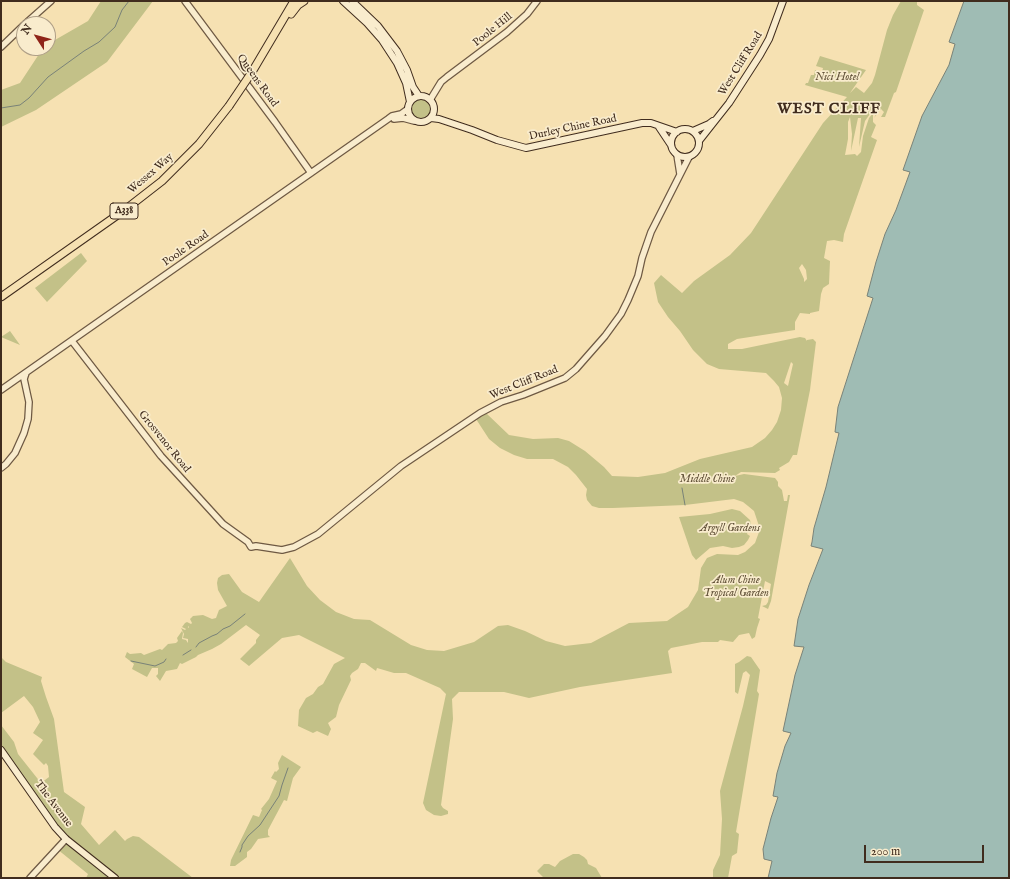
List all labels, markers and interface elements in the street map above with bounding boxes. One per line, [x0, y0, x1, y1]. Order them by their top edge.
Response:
street label: Poole Hill [471, 10, 515, 50]
north arrow [16, 16, 56, 56]
text: N [19, 22, 36, 38]
street label: West Cliff Road [716, 30, 766, 98]
street label: Queens Road [233, 52, 281, 110]
park label: Nici Hotel [815, 71, 859, 85]
district label: WEST CLIFF [777, 101, 881, 119]
street label: Durley Chine Road [528, 112, 618, 144]
street label: Wessex Way [126, 151, 176, 197]
road number: A338 [110, 203, 138, 219]
street label: Poole Road [160, 228, 212, 270]
street label: West Cliff Road [488, 363, 560, 403]
street label: Grosvenor Road [135, 409, 193, 475]
park label: Middle Chine [679, 473, 735, 487]
park label: Argyll Gardens [700, 522, 760, 536]
park label: Alum Chine Tropical Garden [703, 574, 769, 600]
street label: The Avenue [31, 778, 75, 830]
scale bar [866, 837, 986, 863]
text: 200 m [871, 844, 900, 859]

